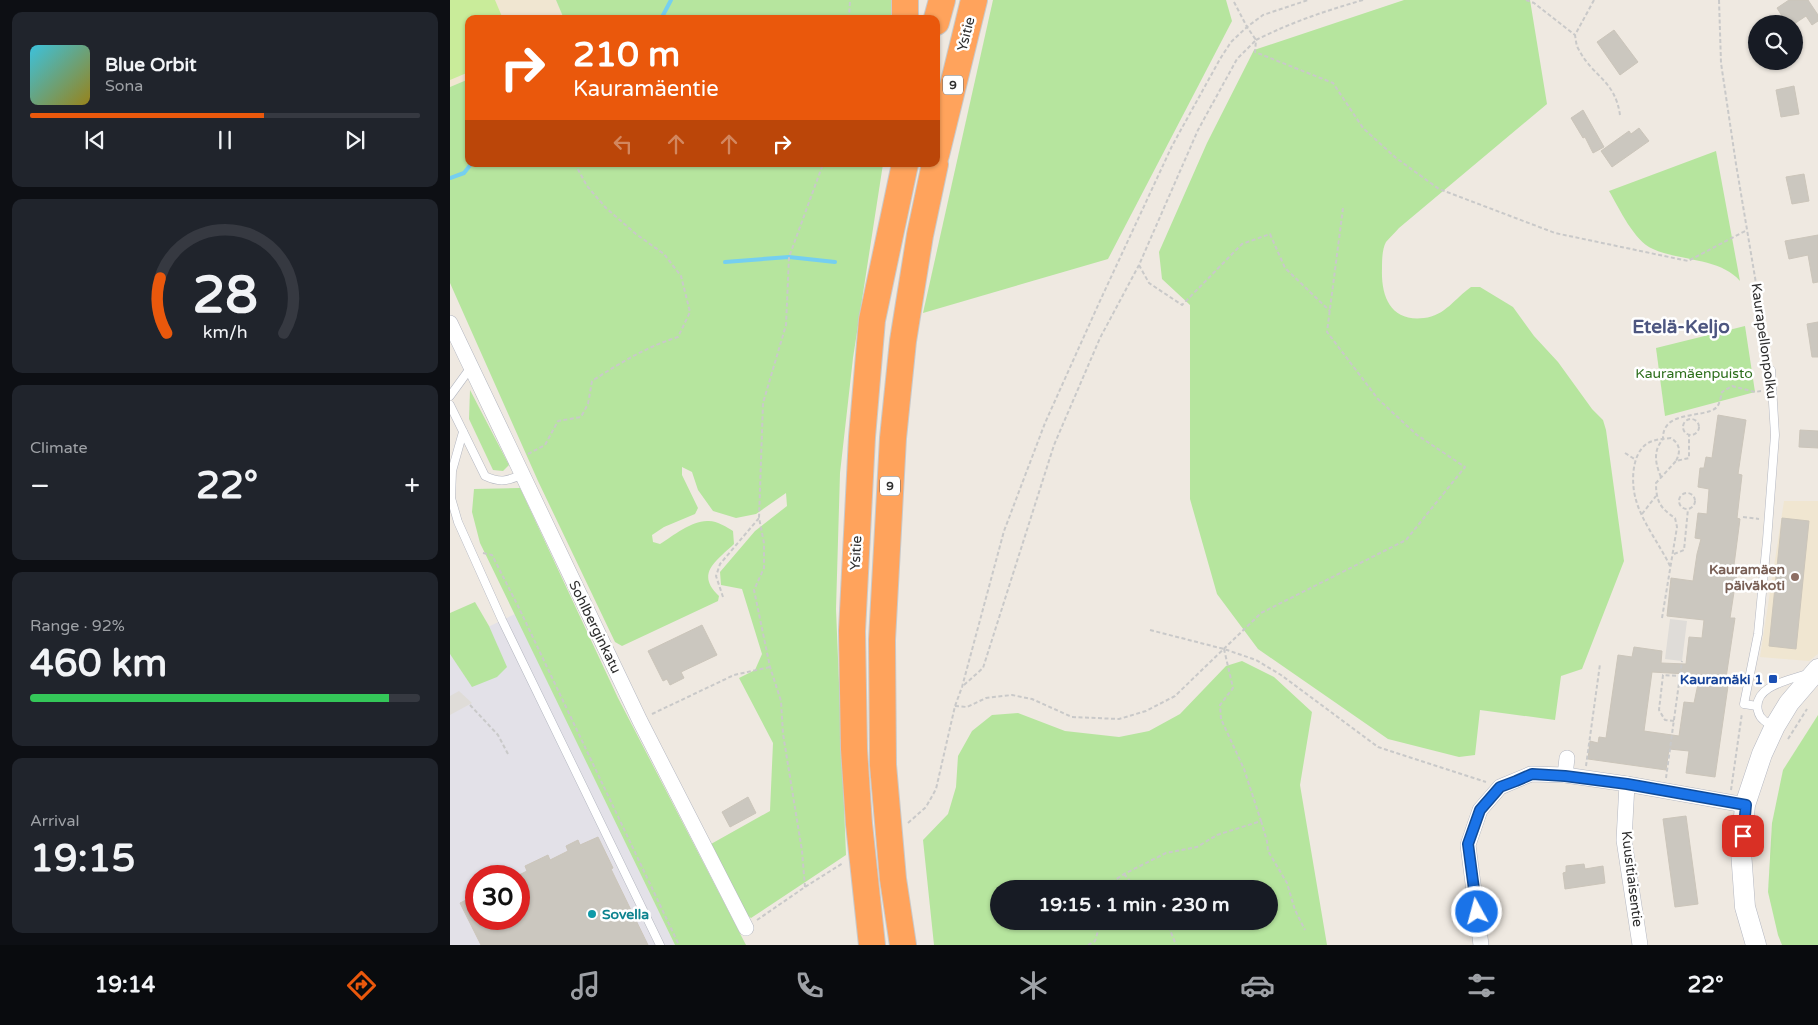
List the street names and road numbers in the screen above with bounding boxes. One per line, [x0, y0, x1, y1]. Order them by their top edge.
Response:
street label: Ysitie [954, 15, 978, 53]
road number: 9 [943, 76, 963, 94]
street label: Kaurapellonpolku [1747, 282, 1781, 400]
road number: 9 [880, 476, 900, 496]
street label: Ysitie [847, 535, 865, 571]
street label: Sohlberginkatu [565, 578, 625, 676]
street label: Kuusitiaisentie [1618, 830, 1646, 928]

